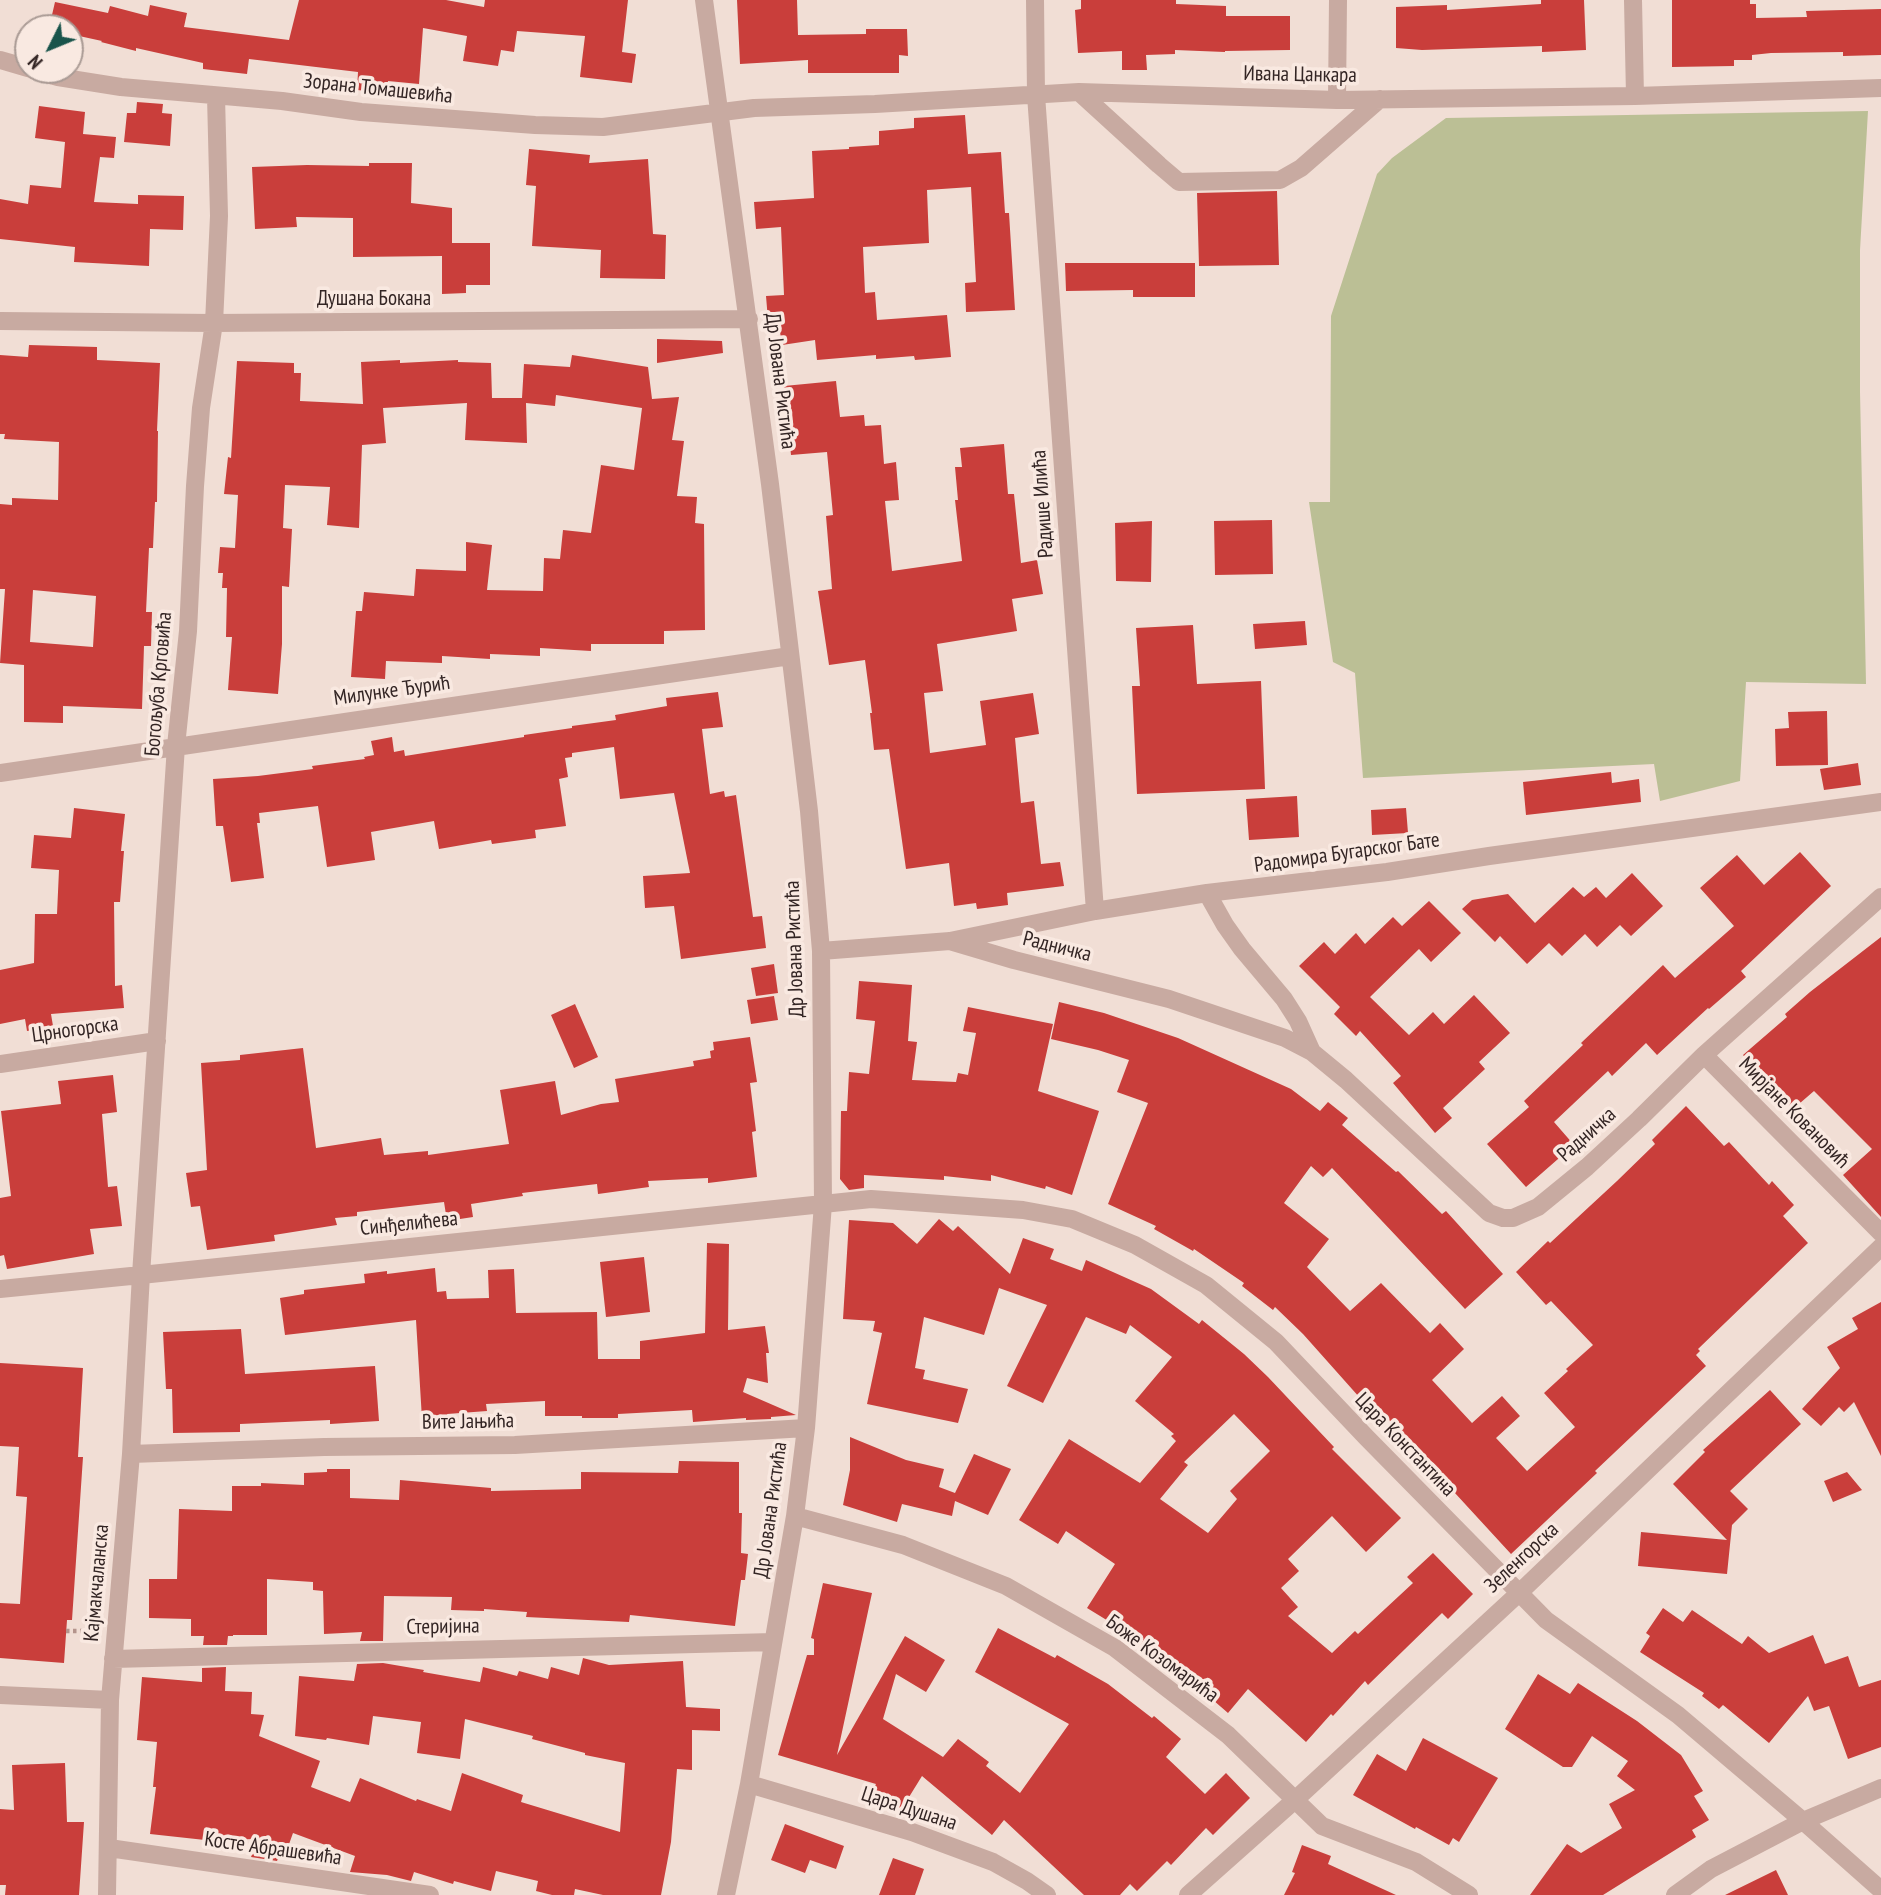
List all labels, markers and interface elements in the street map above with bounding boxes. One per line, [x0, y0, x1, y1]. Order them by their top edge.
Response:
north arrow [14, 14, 84, 84]
text: N [23, 50, 47, 74]
street label: Ивана Цанкара [1243, 61, 1357, 89]
street label: Зорана Томашевића [302, 69, 454, 109]
street label: Душана Бокана [317, 286, 431, 312]
street label: Др Јована Ристића [759, 311, 801, 451]
street label: Радише Илића [1027, 449, 1059, 559]
street label: Богољуба Крговића [140, 611, 178, 757]
street label: Милунке Ђурић [332, 670, 452, 712]
street label: Радомира Бугарског Бате [1253, 828, 1441, 878]
street label: Др Јована Ристића [780, 880, 810, 1018]
street label: Радничка [1020, 926, 1094, 968]
street label: Црногорска [30, 1011, 120, 1049]
street label: Мирјане Ковановић [1733, 1052, 1855, 1174]
street label: Радничка [1553, 1102, 1621, 1168]
street label: Синђелићева [359, 1206, 459, 1242]
street label: Цара Константина [1349, 1388, 1461, 1502]
street label: Вите Јањића [422, 1409, 514, 1435]
street label: Др Јована Ристића [749, 1440, 793, 1580]
street label: Зеленгорска [1480, 1517, 1564, 1599]
street label: Кајмакчаланска [79, 1523, 115, 1643]
street label: Боже Козомарића [1101, 1610, 1223, 1708]
street label: Стеријина [406, 1614, 480, 1640]
street label: Цара Душана [858, 1782, 960, 1836]
street label: Косте Абрашевића [203, 1827, 343, 1871]

